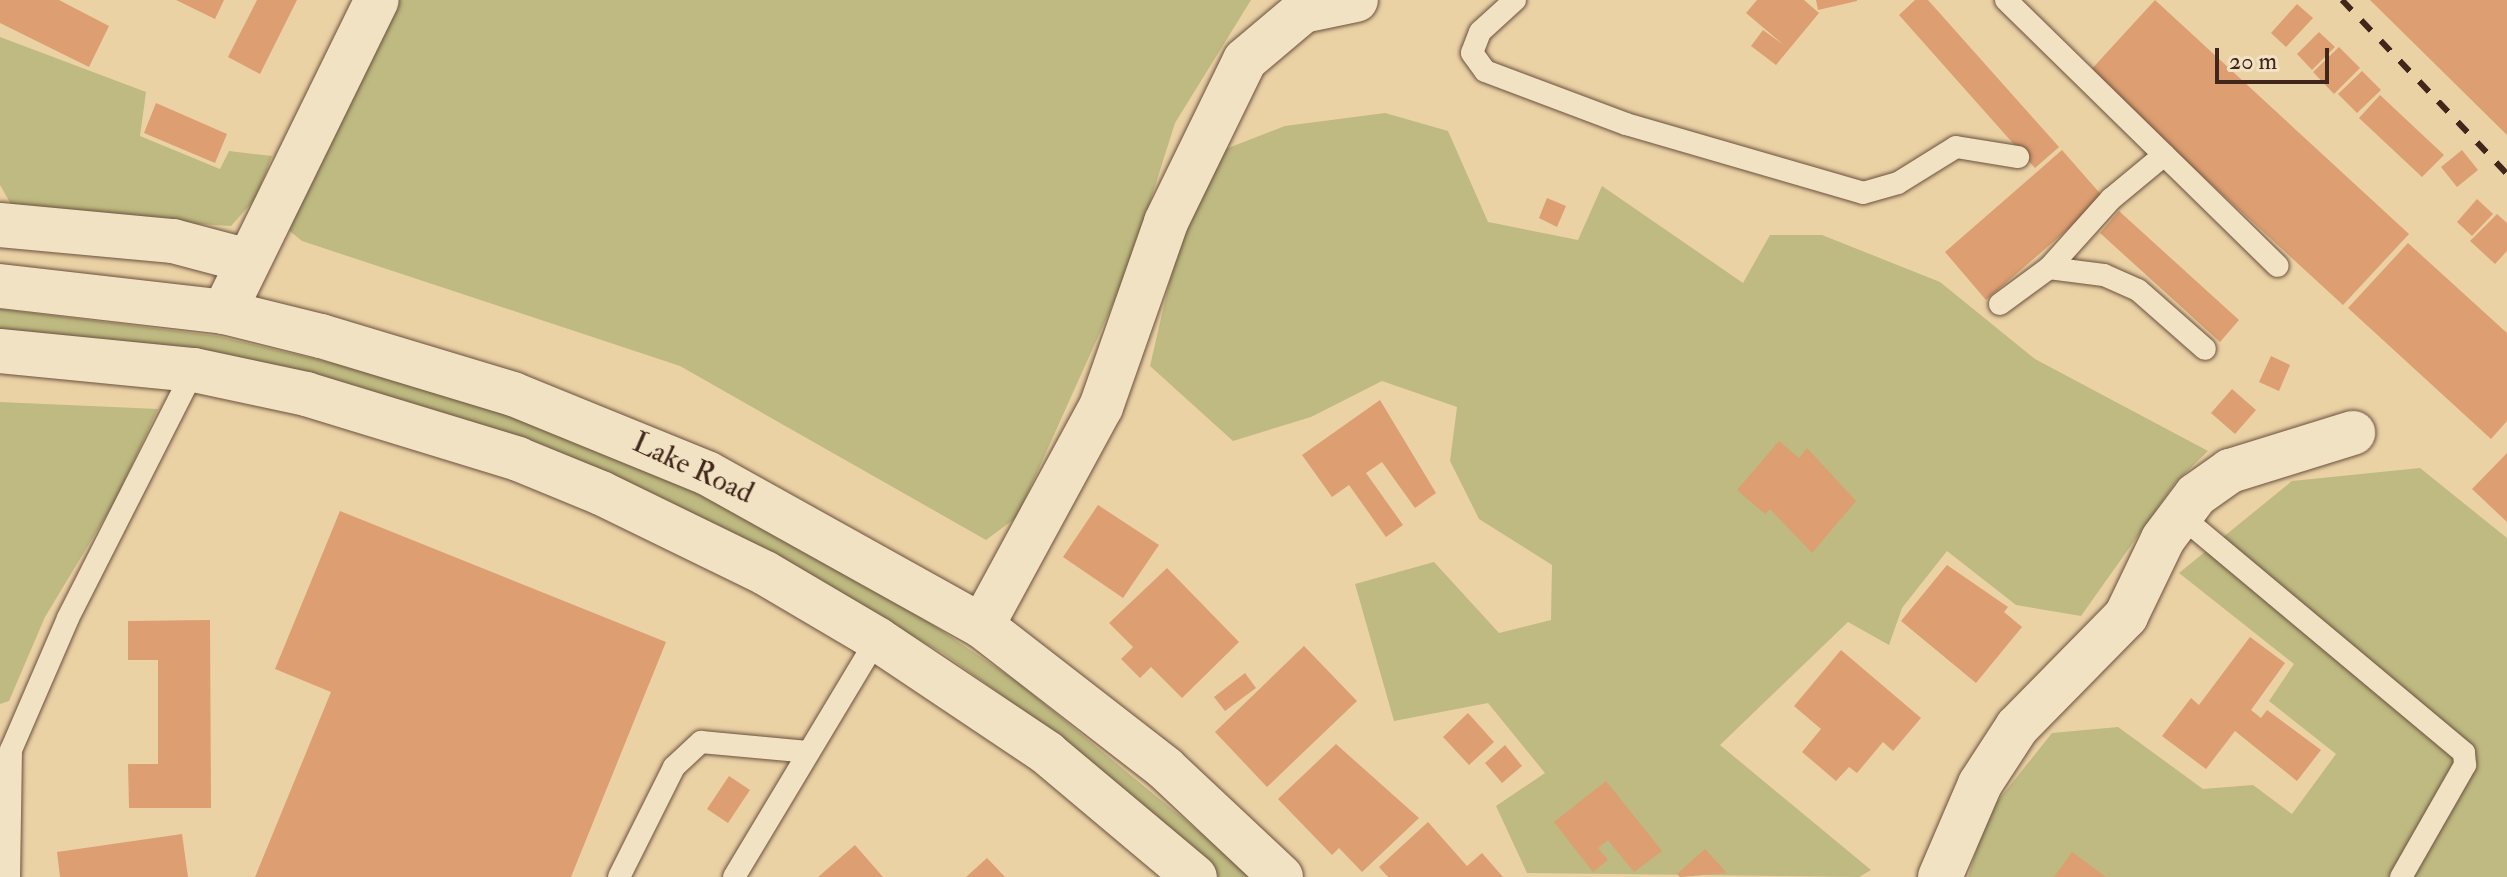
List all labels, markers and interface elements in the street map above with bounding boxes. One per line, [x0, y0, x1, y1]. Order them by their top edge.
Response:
scale bar [2219, 32, 2333, 82]
text: 20 m [2229, 46, 2277, 77]
street label: Lake Road [627, 424, 759, 512]

